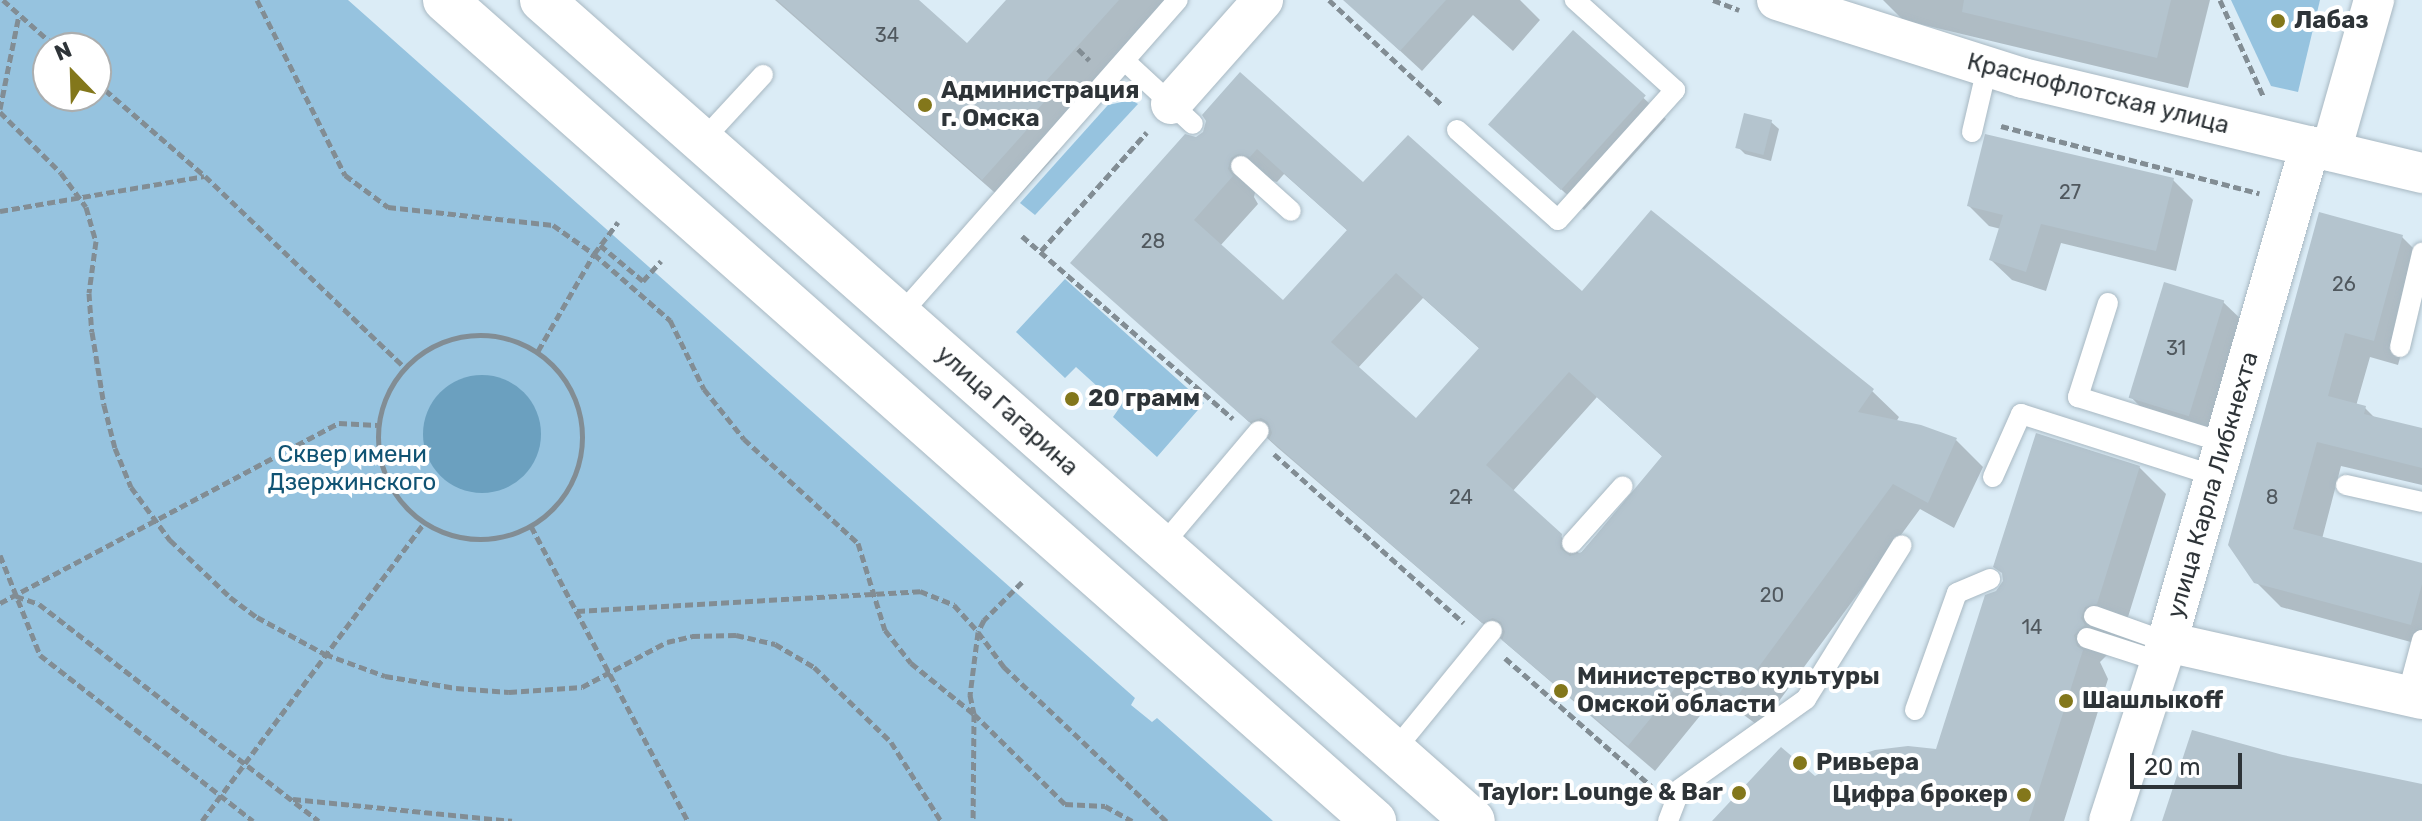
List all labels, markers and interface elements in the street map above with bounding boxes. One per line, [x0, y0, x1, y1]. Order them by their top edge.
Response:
place label: Лабаз [2294, 7, 2369, 35]
marker: Лабаз [2269, 12, 2287, 30]
house number: 34 [875, 23, 899, 47]
north arrow [32, 32, 112, 112]
text: N [51, 36, 76, 67]
street label: Краснофлотская улица [1964, 48, 2232, 140]
place label: Администрация г. Омска [941, 77, 1139, 133]
marker: Администрация г. Омска [916, 96, 934, 114]
house number: 27 [2059, 180, 2081, 204]
house number: 28 [1141, 229, 1165, 253]
house number: 26 [2332, 272, 2356, 296]
house number: 31 [2166, 336, 2186, 360]
street label: улица Гагарина [930, 340, 1084, 482]
street label: улица Карла Либкнехта [2161, 349, 2265, 621]
place label: 20 грамм [1088, 385, 1200, 413]
marker: 20 грамм [1063, 390, 1081, 408]
park label: Сквер имени Дзержинского [268, 441, 436, 497]
house number: 24 [1449, 485, 1473, 509]
house number: 8 [2266, 485, 2278, 509]
house number: 20 [1760, 583, 1784, 607]
house number: 14 [2022, 615, 2042, 639]
place label: Министерство культуры Омской области [1577, 663, 1880, 719]
marker: Министерство культуры Омской области [1552, 682, 1570, 700]
place label: Шашлыкoff [2082, 687, 2223, 715]
marker: Шашлыкoff [2057, 692, 2075, 710]
scale bar [2134, 737, 2246, 787]
place label: Ривьера [1816, 749, 1919, 777]
text: 20 m [2144, 753, 2201, 781]
marker: Ривьера [1791, 754, 1809, 772]
place label: Taylor: Lounge & Bar [1478, 779, 1723, 807]
place label: Цифра брокер [1832, 781, 2008, 809]
marker: Taylor: Lounge & Bar [1730, 784, 1748, 802]
marker: Цифра брокер [2015, 786, 2033, 804]

